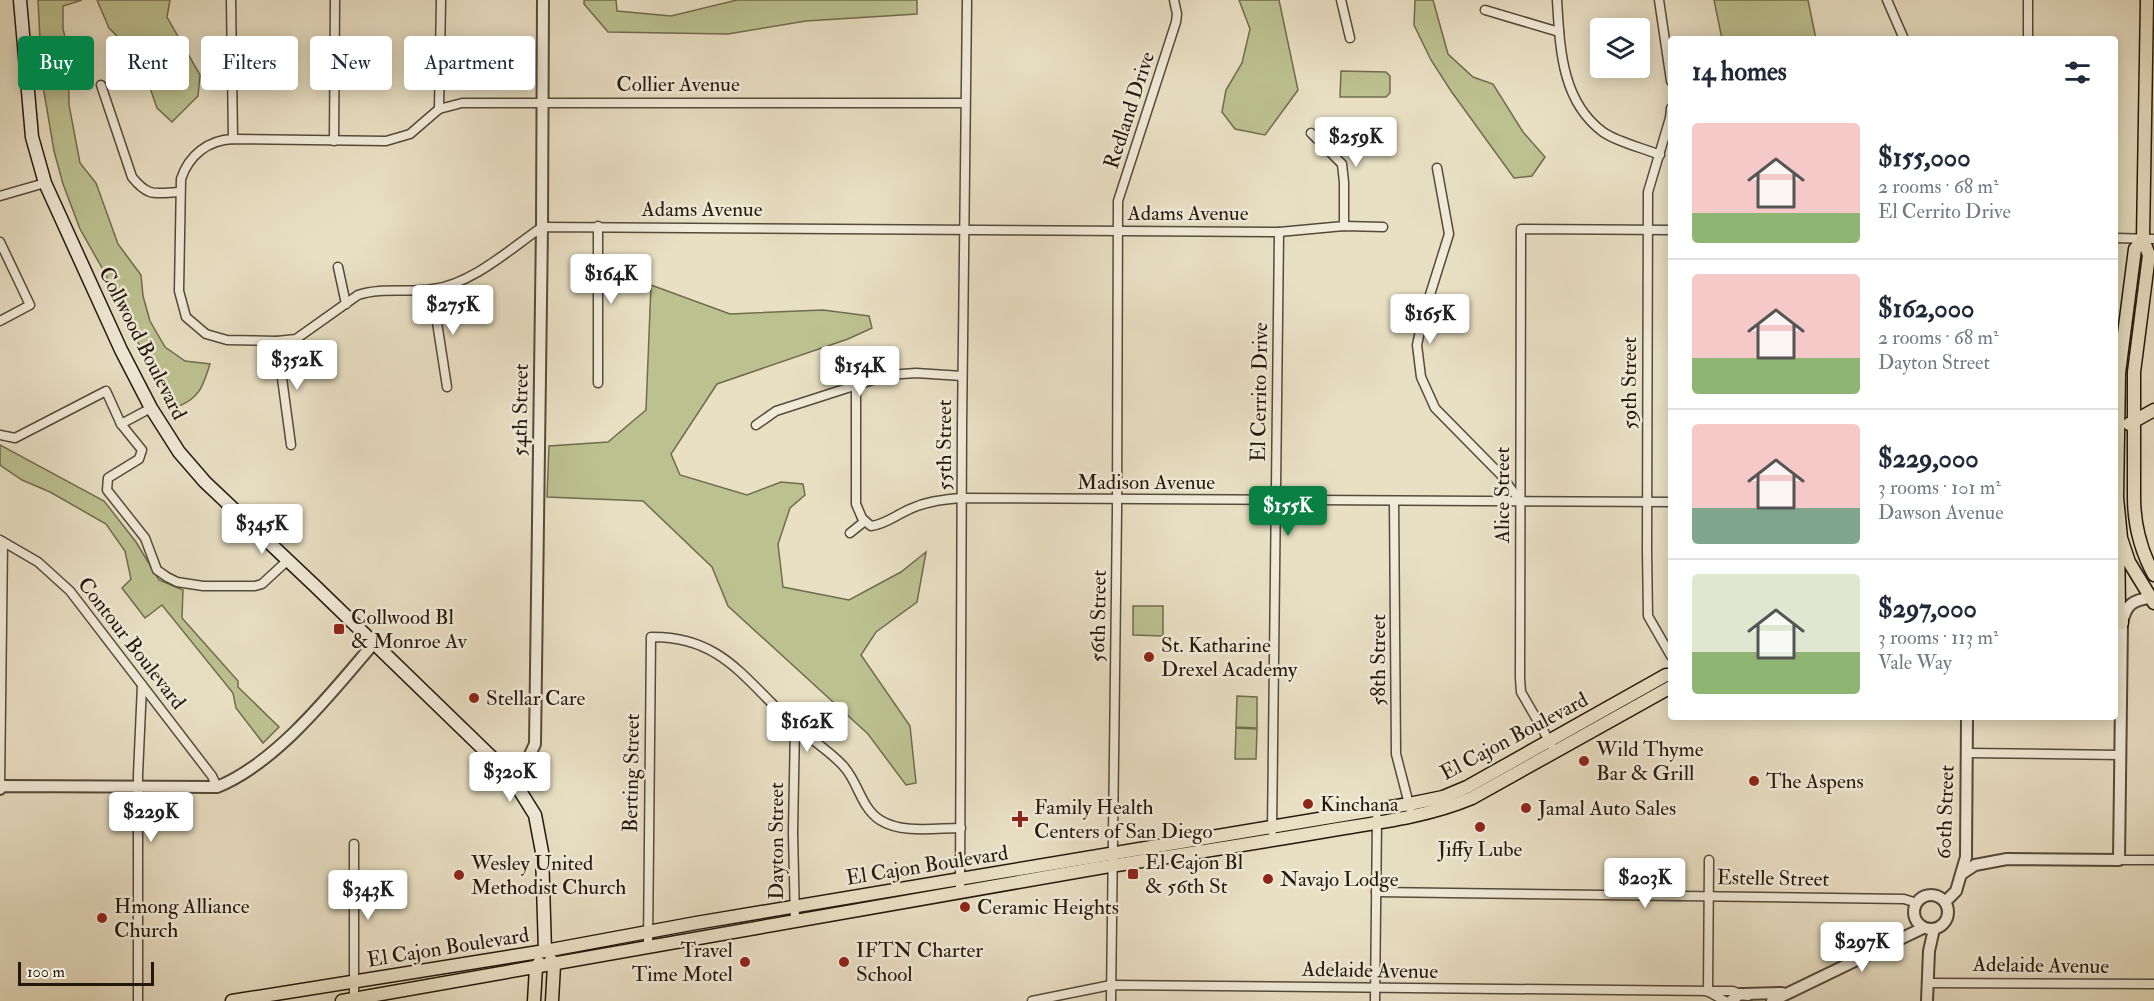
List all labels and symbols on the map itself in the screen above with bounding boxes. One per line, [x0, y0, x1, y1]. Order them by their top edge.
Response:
street label: Redland Drive [1098, 48, 1161, 172]
street label: Collier Avenue [616, 71, 740, 98]
pin: $259K [1314, 117, 1398, 168]
street label: Adams Avenue [640, 196, 763, 223]
street label: Adams Avenue [1126, 200, 1249, 227]
pin: $164K [569, 254, 653, 305]
street label: Collwood Boulevard [92, 262, 193, 425]
pin: $275K [411, 285, 495, 336]
pin: $165K [1388, 294, 1472, 345]
street label: El Cerrito Drive [1245, 322, 1274, 462]
street label: 59th Street [1616, 336, 1643, 429]
pin: $352K [255, 340, 339, 391]
pin: $154K [818, 346, 902, 397]
street label: 54th Street [506, 363, 535, 457]
street label: 55th Street [931, 399, 958, 491]
street label: Alice Street [1489, 447, 1516, 544]
street label: Madison Avenue [1077, 469, 1215, 496]
pin: $155K [1246, 486, 1330, 537]
pin: $345K [220, 504, 304, 555]
street label: 56th Street [1084, 569, 1113, 663]
street label: Contour Boulevard [72, 572, 192, 715]
place label: Collwood Bl & Monroe Av [351, 604, 468, 655]
street label: 58th Street [1365, 614, 1392, 706]
marker: Collwood Bl & Monroe Av [332, 622, 346, 636]
place label: St. Katharine Drexel Academy [1161, 632, 1298, 683]
marker: St. Katharine Drexel Academy [1142, 650, 1156, 664]
place label: Stellar Care [486, 685, 586, 712]
street label: El Cajon Boulevard [1436, 686, 1593, 787]
marker: Stellar Care [467, 691, 481, 705]
pin: $162K [765, 702, 849, 753]
street label: Berting Street [617, 713, 646, 833]
place label: Wild Thyme Bar & Grill [1595, 736, 1704, 787]
pin: $320K [468, 752, 552, 803]
marker: Wild Thyme Bar & Grill [1577, 754, 1591, 768]
street label: 60th Street [1930, 764, 1961, 860]
place label: The Aspens [1766, 768, 1864, 795]
marker: The Aspens [1747, 774, 1761, 788]
street label: Dayton Street [763, 782, 790, 900]
place label: Kinchana [1320, 791, 1399, 818]
pin: $229K [109, 792, 193, 843]
place label: Family Health Centers of San Diego [1034, 794, 1213, 845]
place label: Jamal Auto Sales [1537, 795, 1676, 822]
marker: Kinchana [1301, 797, 1315, 811]
marker: Jamal Auto Sales [1519, 801, 1533, 815]
marker: Family Health Centers of San Diego [1011, 810, 1029, 828]
marker: Jiffy Lube [1473, 820, 1487, 834]
place label: Jiffy Lube [1437, 836, 1523, 863]
street label: El Cajon Boulevard [844, 839, 1011, 892]
place label: El Cajon Bl & 56th St [1145, 849, 1244, 900]
place label: Wesley United Methodist Church [470, 850, 626, 901]
pin: $203K [1603, 858, 1687, 909]
street label: Estelle Street [1717, 864, 1830, 893]
place label: Navajo Lodge [1280, 866, 1399, 893]
marker: El Cajon Bl & 56th St [1126, 867, 1140, 881]
marker: Wesley United Methodist Church [452, 868, 466, 882]
pin: $343K [326, 870, 410, 921]
marker: Navajo Lodge [1261, 872, 1275, 886]
place label: Hmong Alliance Church [114, 893, 250, 944]
place label: Ceramic Heights [977, 894, 1119, 921]
marker: Ceramic Heights [958, 900, 972, 914]
marker: Hmong Alliance Church [95, 911, 109, 925]
street label: El Cajon Boulevard [365, 921, 532, 974]
pin: $297K [1820, 922, 1904, 973]
place label: Travel Time Motel [632, 937, 734, 988]
place label: IFTN Charter School [856, 937, 983, 988]
street label: Adelaide Avenue [1972, 951, 2110, 980]
marker: Travel Time Motel [738, 955, 752, 969]
marker: IFTN Charter School [837, 955, 851, 969]
street label: Adelaide Avenue [1301, 956, 1439, 985]
scale bar [18, 959, 154, 986]

